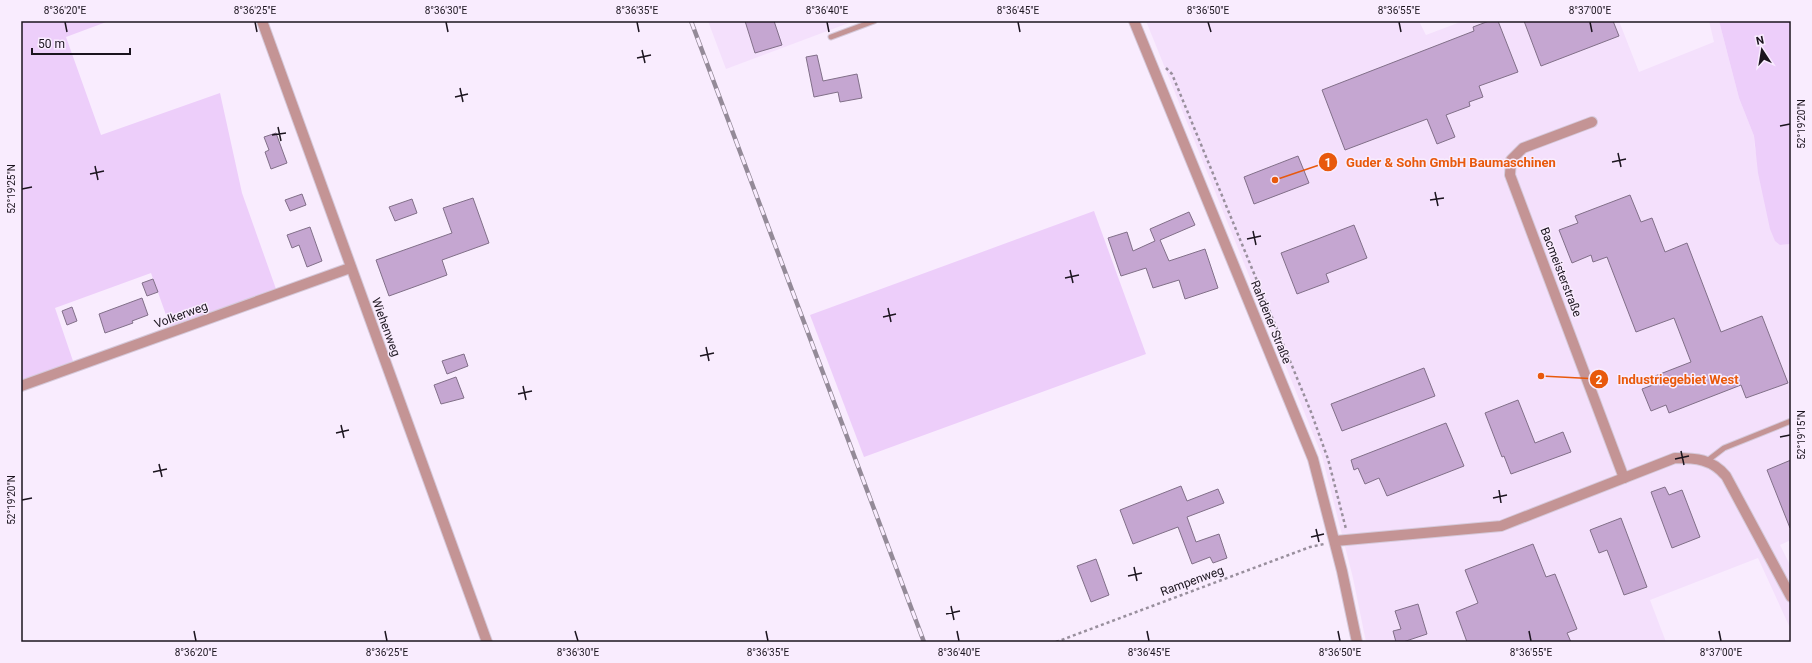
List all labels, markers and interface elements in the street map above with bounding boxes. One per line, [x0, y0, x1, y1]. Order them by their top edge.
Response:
text: 8°36'20"E [44, 5, 87, 16]
text: 8°36'25"E [234, 5, 277, 16]
text: 8°36'30"E [425, 5, 468, 16]
text: 8°36'35"E [616, 5, 659, 16]
text: 8°36'40"E [806, 5, 849, 16]
text: 8°36'45"E [997, 5, 1040, 16]
text: 8°36'50"E [1187, 5, 1230, 16]
text: 8°36'55"E [1378, 5, 1421, 16]
text: 8°37'00"E [1569, 5, 1612, 16]
scale bar [32, 30, 130, 56]
north arrow [1742, 30, 1782, 70]
text: N [1755, 33, 1765, 48]
text: 50 m [38, 37, 65, 51]
text: 52°19'20"N [1796, 99, 1807, 149]
callout: Guder & Sohn GmbH Baumaschinen [1318, 150, 1563, 175]
text: Guder & Sohn GmbH Baumaschinen [1346, 155, 1556, 170]
text: 1 [1325, 156, 1331, 170]
text: 52°19'25"N [6, 164, 17, 214]
street label: Bacmeisterstraße [1538, 225, 1584, 319]
street label: Rahdener Straße [1248, 278, 1294, 366]
street label: Wiehenweg [369, 296, 403, 358]
street label: Volkerweg [152, 299, 210, 331]
callout: Industriegebiet West [1589, 367, 1746, 392]
text: Industriegebiet West [1617, 372, 1739, 387]
text: 2 [1596, 373, 1603, 387]
text: 52°19'15"N [1796, 410, 1807, 460]
text: 52°19'20"N [6, 475, 17, 525]
street label: Rampenweg [1158, 563, 1226, 599]
text: 8°36'20"E [175, 647, 218, 658]
text: 8°36'25"E [366, 647, 409, 658]
text: 8°36'30"E [557, 647, 600, 658]
text: 8°36'35"E [747, 647, 790, 658]
text: 8°36'40"E [938, 647, 981, 658]
text: 8°36'45"E [1128, 647, 1171, 658]
text: 8°36'50"E [1319, 647, 1362, 658]
text: 8°36'55"E [1510, 647, 1553, 658]
text: 8°37'00"E [1700, 647, 1743, 658]

